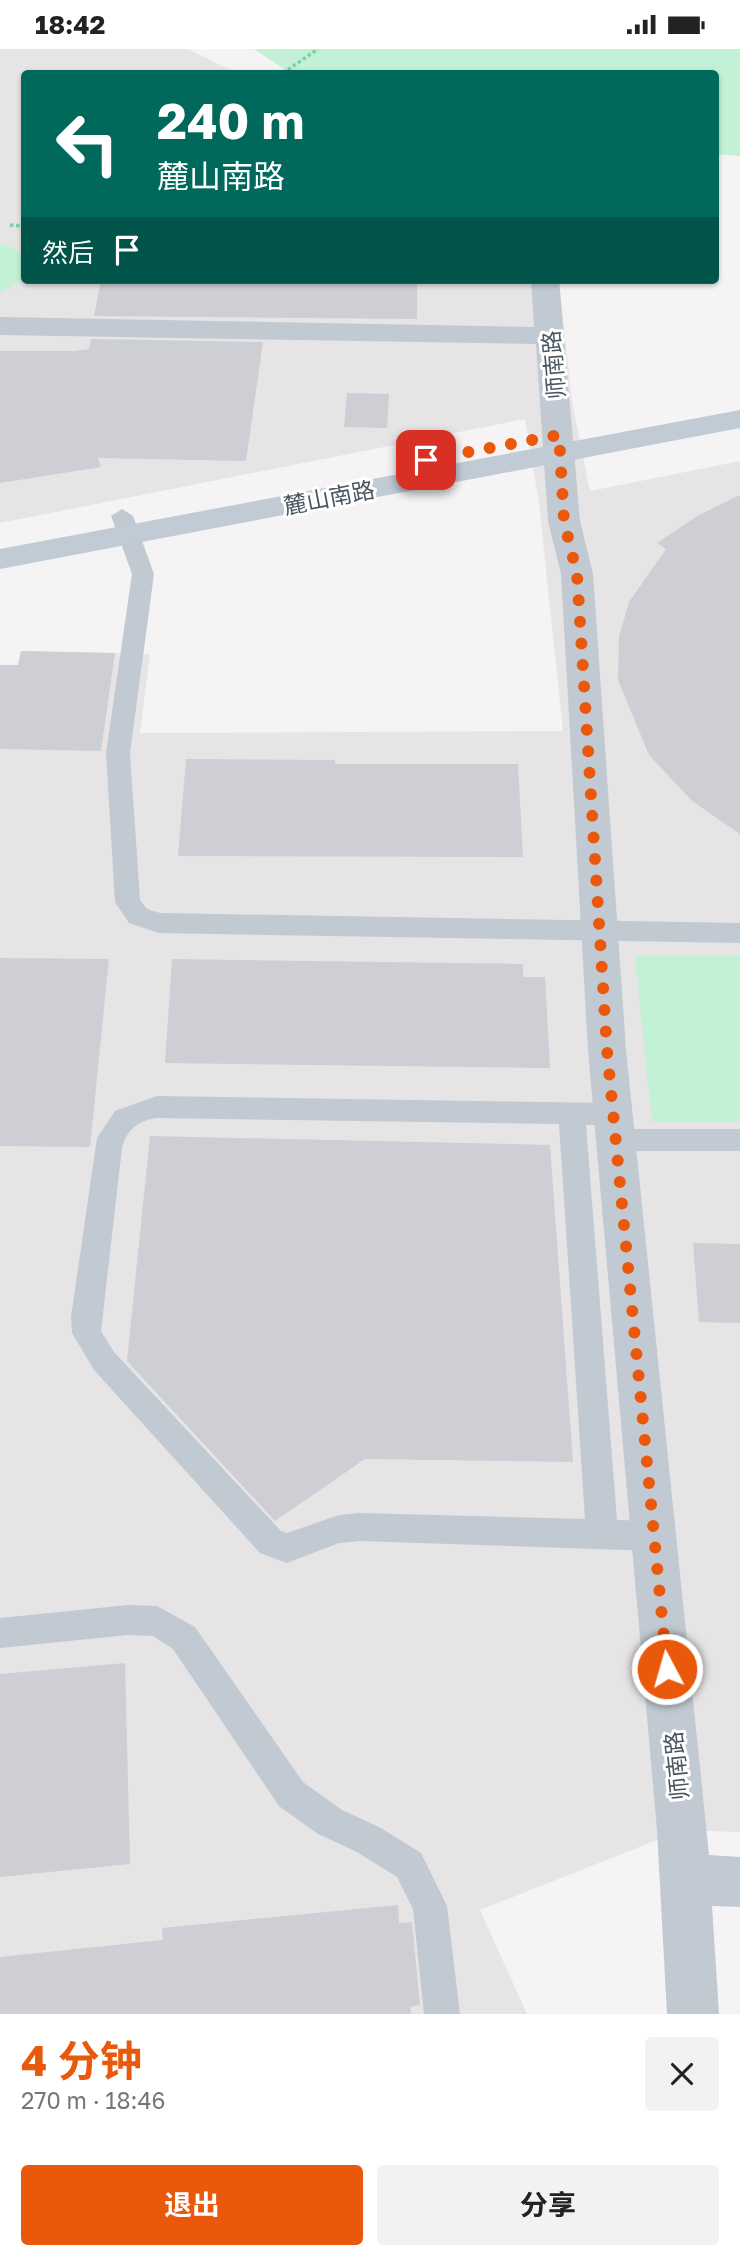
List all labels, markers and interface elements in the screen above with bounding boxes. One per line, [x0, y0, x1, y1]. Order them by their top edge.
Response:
text: 18:42 [35, 9, 105, 40]
text: 240 m [157, 91, 305, 150]
icon: left [42, 98, 133, 189]
text: 麓山南路 [157, 157, 285, 195]
icon: arrive [108, 231, 146, 269]
text: 然后 [42, 237, 94, 268]
street label: 师南路 [536, 329, 570, 401]
pin [396, 430, 456, 490]
icon: arrive [407, 441, 445, 479]
street label: 麓山南路 [281, 474, 377, 520]
position arrow [630, 1632, 704, 1706]
street label: 师南路 [658, 1730, 694, 1802]
text: 4 分钟 [21, 2035, 142, 2085]
button: close [645, 2037, 719, 2111]
text: 270 m · 18:46 [21, 2086, 165, 2114]
button: 退出 [21, 2165, 363, 2245]
button: 分享 [377, 2165, 719, 2245]

